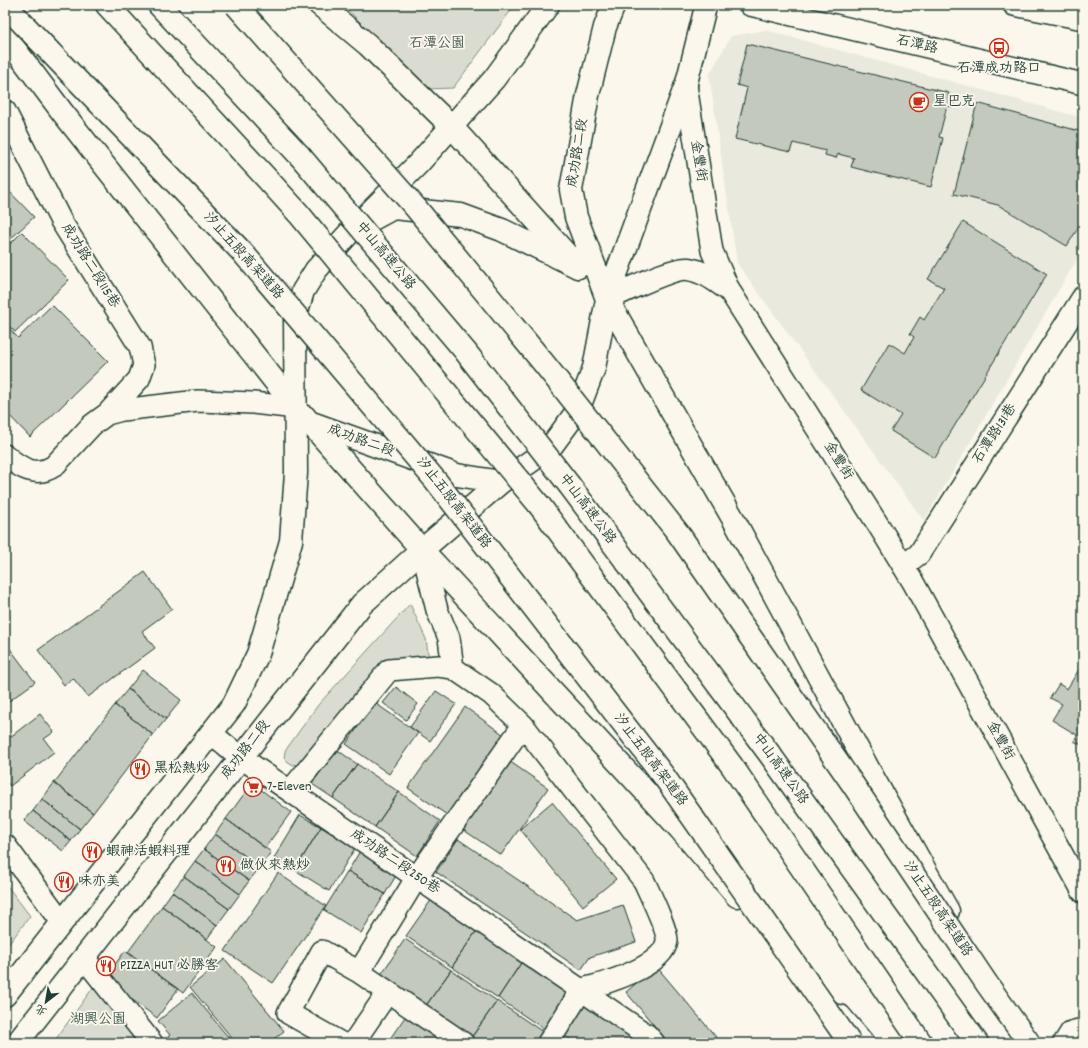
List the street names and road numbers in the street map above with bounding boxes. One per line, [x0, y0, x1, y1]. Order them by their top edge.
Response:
street label: 石潭路 [894, 31, 940, 59]
street label: 成功路二段 [563, 117, 593, 189]
street label: 金豐街 [685, 139, 711, 183]
street label: 汐止五股高架道路 [198, 208, 288, 304]
street label: 中山高速公路 [350, 217, 420, 295]
street label: 成功路二段115巷 [56, 220, 125, 313]
street label: 石潭路131巷 [968, 399, 1023, 468]
street label: 成功路二段 [325, 420, 397, 462]
street label: 金豐街 [818, 438, 858, 484]
street label: 汐止五股高架道路 [411, 453, 495, 553]
street label: 中山高速公路 [554, 469, 620, 549]
street label: 汐止五股高架道路 [608, 709, 692, 811]
street label: 成功路二段 [217, 716, 275, 784]
street label: 金豐街 [981, 718, 1019, 764]
street label: 中山高速公路 [747, 729, 813, 809]
street label: 成功路二段250巷 [346, 825, 445, 900]
street label: 汐止五股高架道路 [897, 857, 977, 961]

